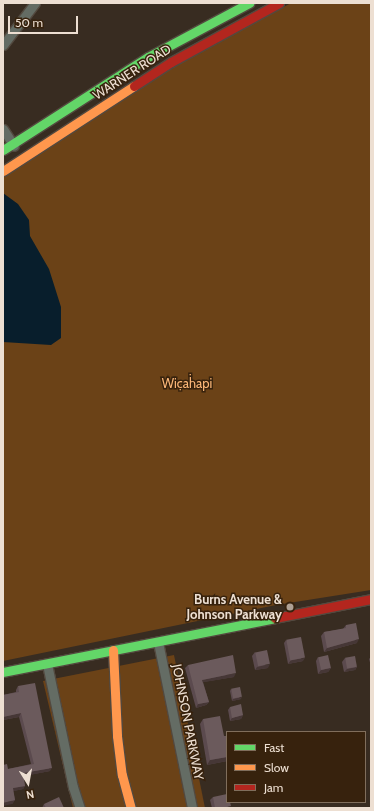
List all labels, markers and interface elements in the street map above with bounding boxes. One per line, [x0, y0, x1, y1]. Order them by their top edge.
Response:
scale bar [10, 8, 80, 34]
text: 50 m [15, 15, 43, 30]
street label: WARNER ROAD [90, 41, 174, 103]
park label: Wic̣aḣapi [162, 375, 212, 391]
place label: Burns Avenue & Johnson Parkway [187, 592, 282, 623]
marker: Burns Avenue & Johnson Parkway [285, 602, 295, 612]
street label: JOHNSON PARKWAY [169, 663, 207, 781]
legend [226, 731, 366, 803]
text: Fast [264, 740, 284, 755]
text: Slow [264, 760, 289, 775]
north arrow [8, 763, 48, 803]
text: Jam [264, 780, 283, 795]
text: N [25, 787, 35, 802]

